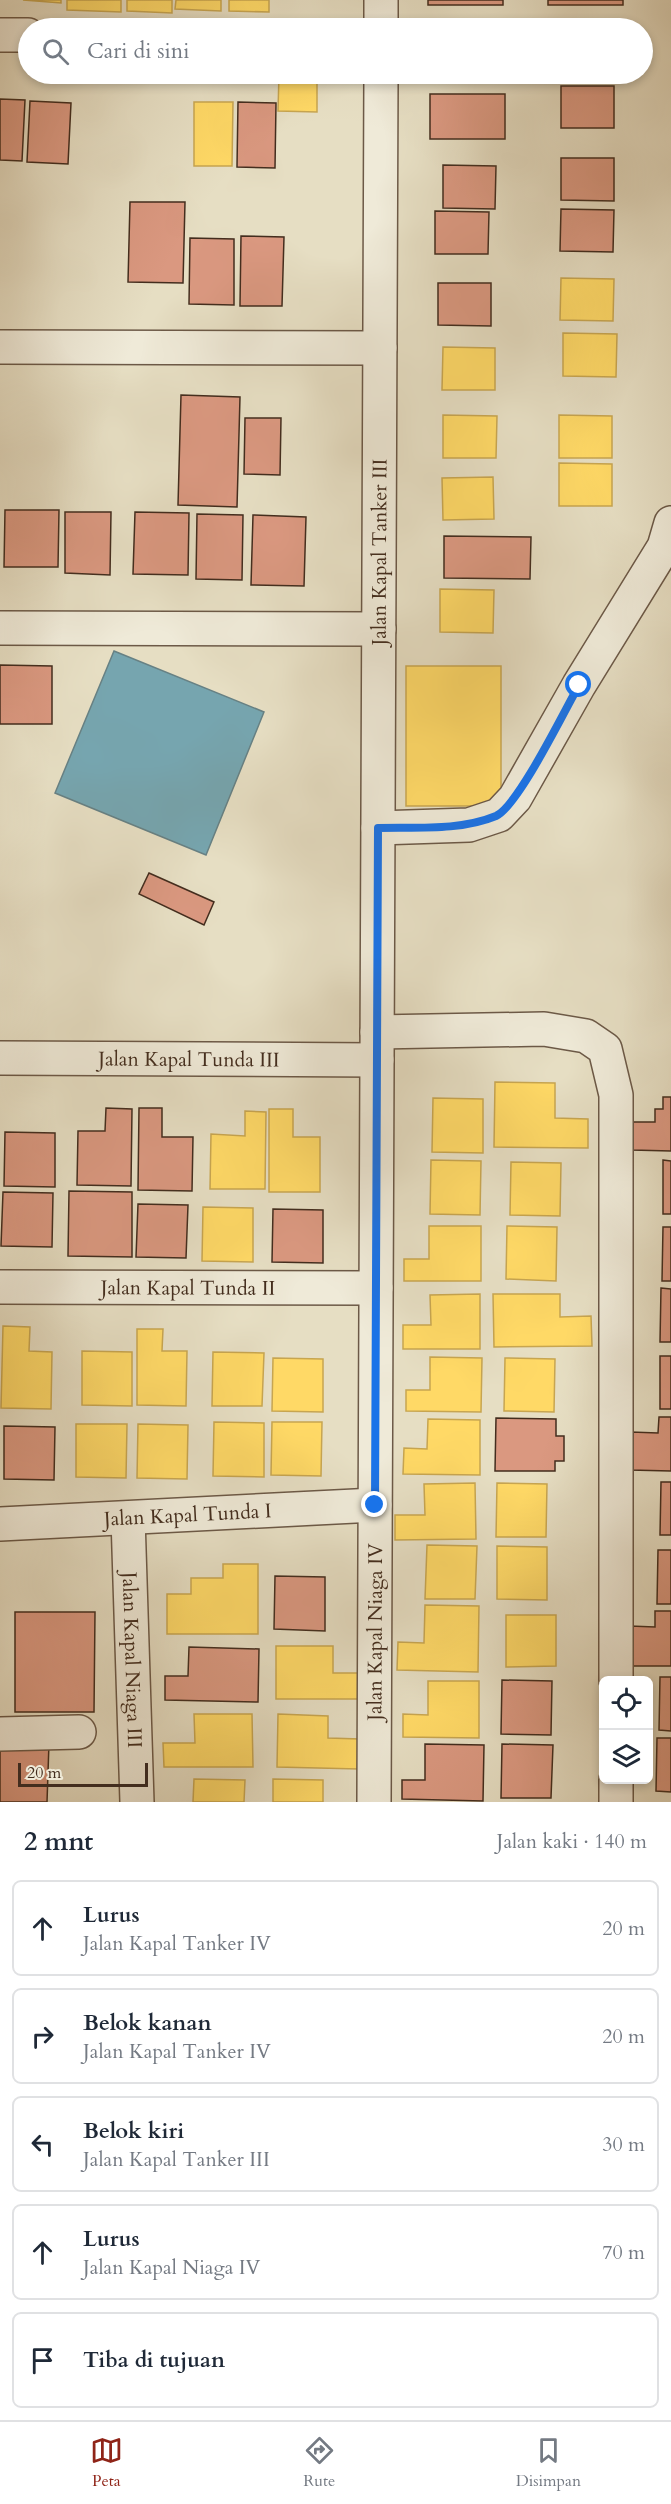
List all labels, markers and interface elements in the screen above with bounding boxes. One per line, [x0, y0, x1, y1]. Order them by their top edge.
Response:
search box [18, 18, 653, 84]
icon: search [39, 35, 72, 68]
text: Cari di sini [87, 36, 190, 66]
street label: Jalan Kapal Tanker III [365, 458, 393, 649]
route start [565, 671, 591, 697]
street label: Jalan Kapal Tunda III [95, 1045, 280, 1073]
street label: Jalan Kapal Tunda II [98, 1274, 275, 1301]
route end [361, 1491, 387, 1517]
street label: Jalan Kapal Tunda I [100, 1497, 272, 1532]
street label: Jalan Kapal Niaga IV [361, 1543, 389, 1724]
street label: Jalan Kapal Niaga III [116, 1568, 149, 1748]
map controls [599, 1676, 653, 1784]
button: locate [599, 1676, 653, 1730]
button: layers [599, 1730, 653, 1784]
scale bar [18, 1760, 148, 1788]
text: 20 m [27, 1762, 61, 1784]
text: 2 mnt [24, 1824, 93, 1859]
text: Jalan kaki · 140 m [497, 1828, 647, 1855]
text: Lurus [83, 1900, 140, 1930]
icon: ahead [26, 1912, 59, 1945]
text: 20 m [602, 1915, 645, 1942]
text: Jalan Kapal Tanker IV [83, 1930, 271, 1957]
text: Belok kanan [83, 2008, 212, 2038]
icon: right [26, 2020, 59, 2053]
text: 20 m [602, 2023, 645, 2050]
text: Jalan Kapal Tanker IV [83, 2038, 271, 2065]
text: Belok kiri [83, 2116, 184, 2146]
icon: left [26, 2128, 59, 2161]
text: 30 m [602, 2131, 645, 2158]
text: Jalan Kapal Tanker III [83, 2146, 270, 2173]
text: Lurus [83, 2224, 140, 2254]
icon: ahead [26, 2236, 59, 2269]
text: 70 m [602, 2239, 645, 2266]
text: Jalan Kapal Niaga IV [83, 2254, 260, 2281]
icon: arrive [26, 2344, 59, 2377]
text: Tiba di tujuan [83, 2345, 225, 2375]
tab: Peta [90, 2434, 123, 2492]
tab: Rute [303, 2434, 336, 2492]
tab: Disimpan [516, 2434, 581, 2492]

